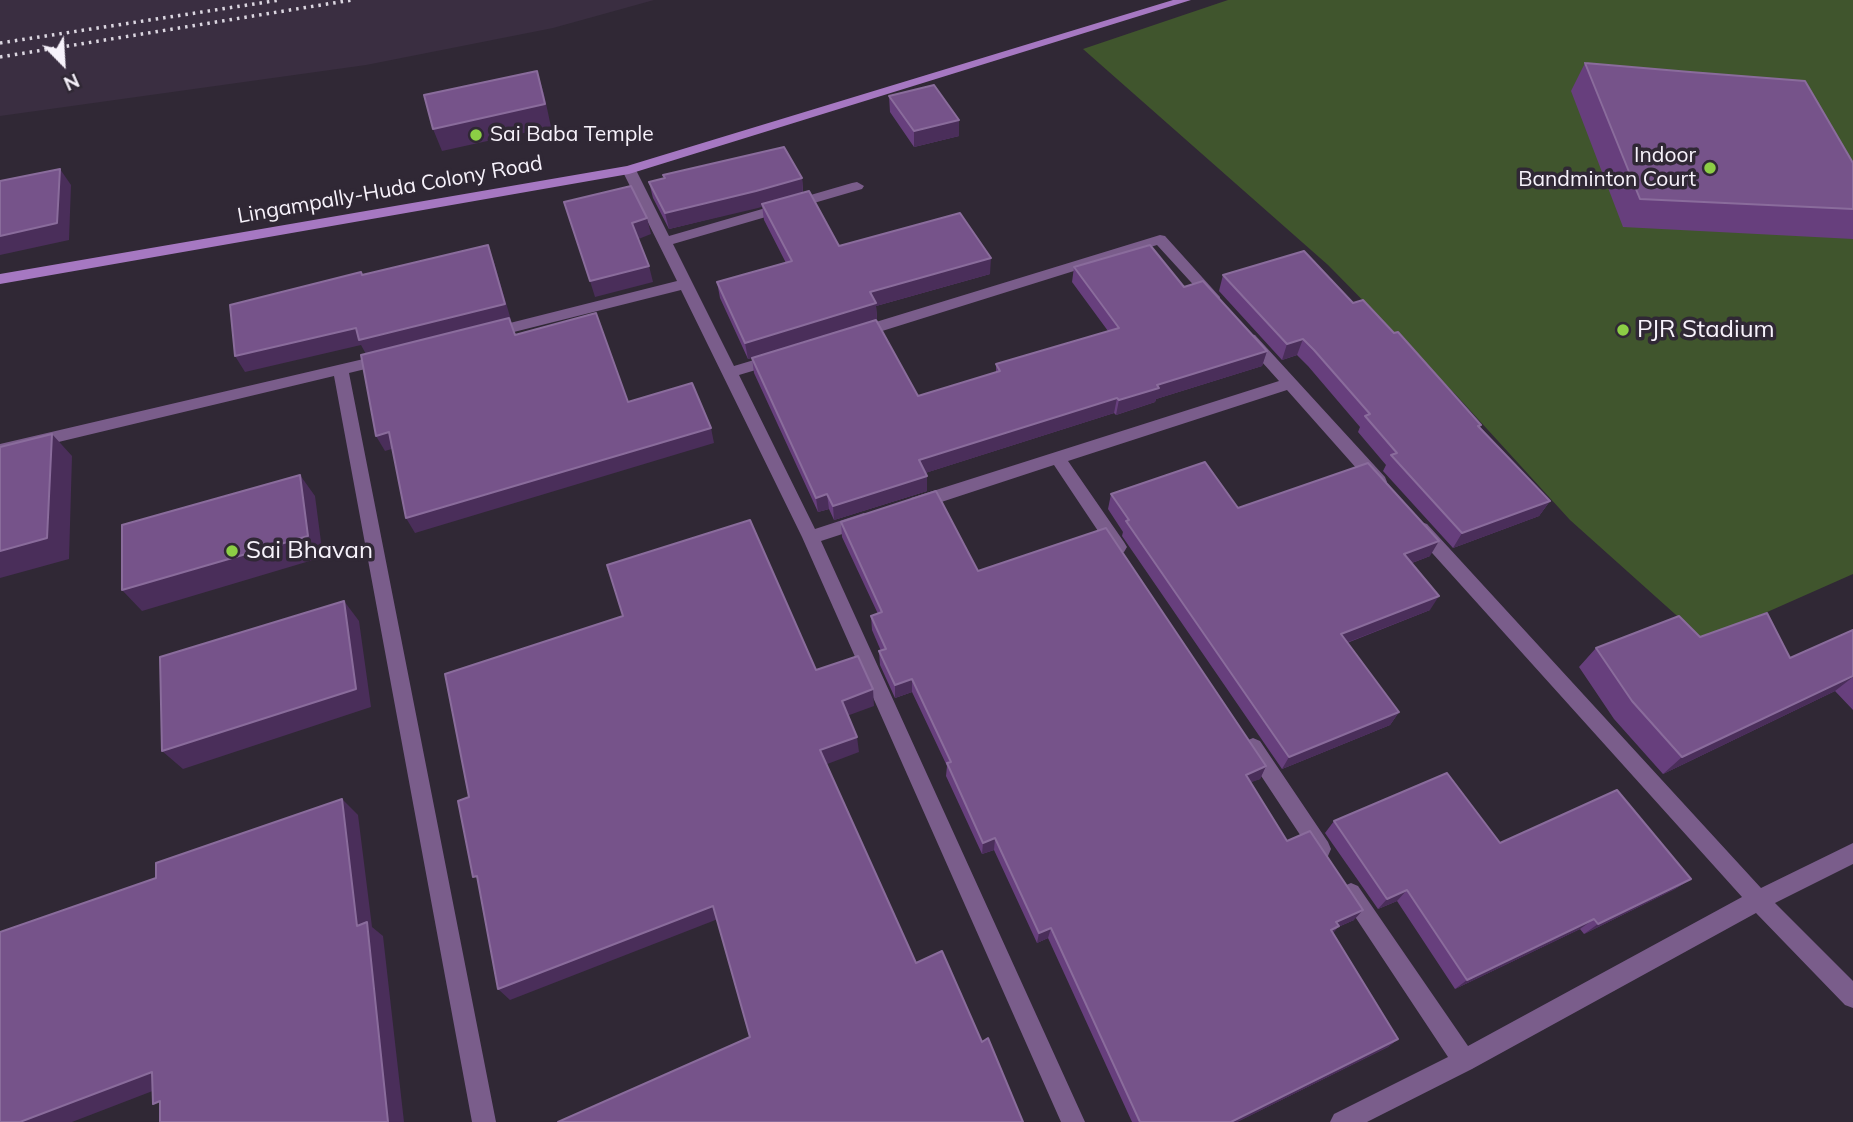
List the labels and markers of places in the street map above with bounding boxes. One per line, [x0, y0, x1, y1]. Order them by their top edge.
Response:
place label: Sai Baba Temple [490, 122, 654, 148]
marker: Sai Baba Temple [468, 127, 484, 143]
place label: Indoor Bandminton Court [1518, 143, 1696, 193]
marker: Indoor Bandminton Court [1702, 160, 1718, 176]
place label: PJR Stadium [1637, 316, 1775, 344]
marker: PJR Stadium [1615, 322, 1631, 338]
place label: Sai Bhavan [246, 537, 373, 565]
marker: Sai Bhavan [224, 543, 240, 559]

